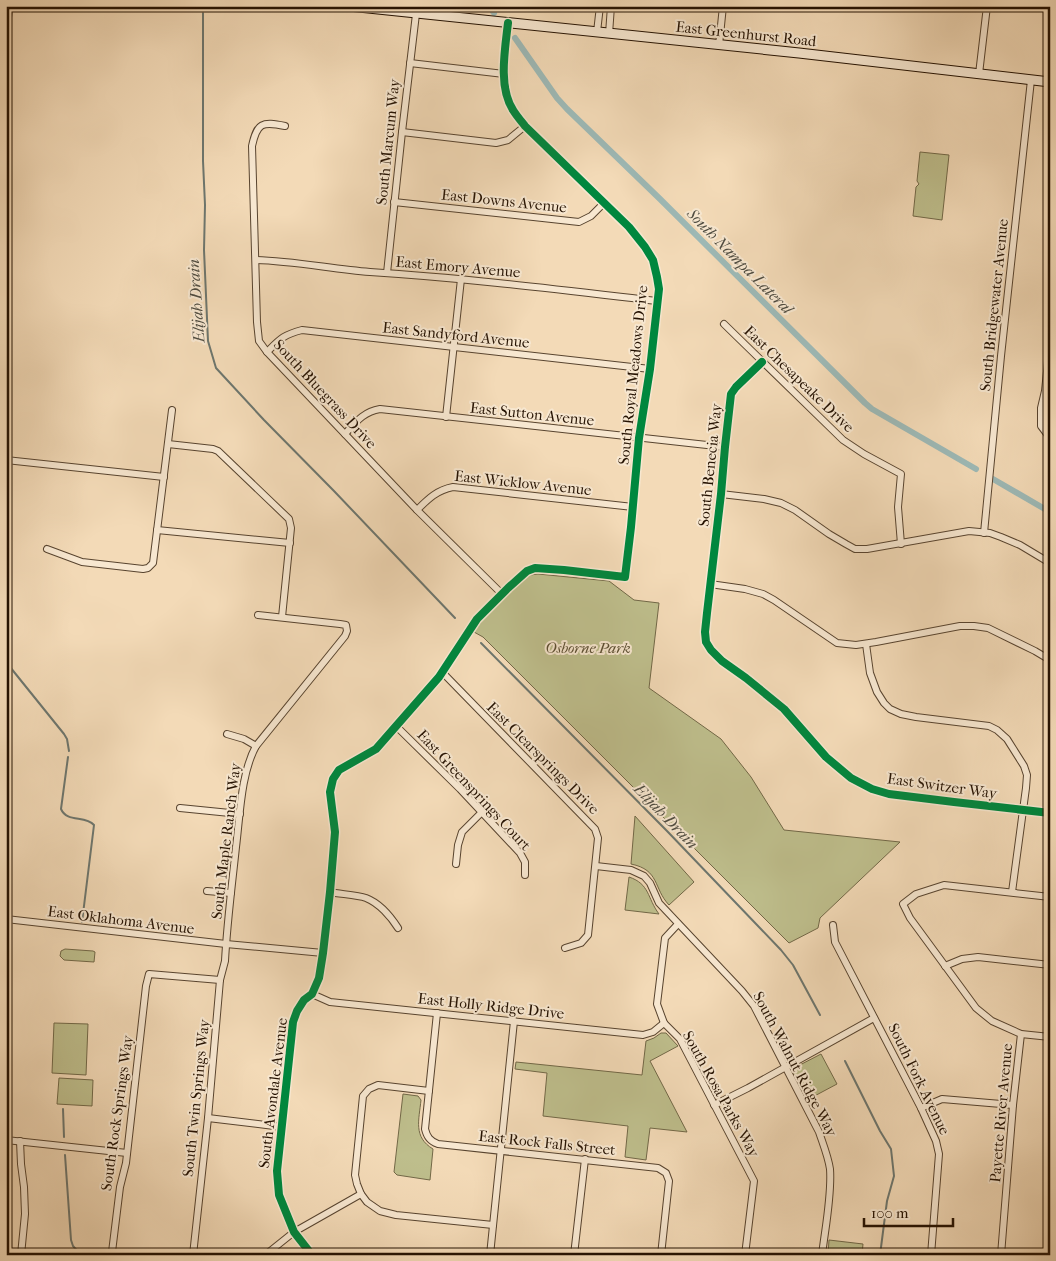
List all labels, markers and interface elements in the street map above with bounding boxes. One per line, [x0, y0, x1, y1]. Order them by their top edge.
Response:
street label: East Greenhurst Road [675, 18, 818, 50]
street label: South Marcum Way [372, 77, 404, 206]
street label: East Downs Avenue [440, 185, 568, 217]
water label: South Nampa Lateral [682, 203, 798, 319]
street label: South Bridgewater Avenue [976, 217, 1012, 392]
street label: East Emory Avenue [395, 253, 522, 281]
water label: Elijah Drain [184, 259, 208, 344]
street label: South Royal Meadows Drive [615, 284, 651, 466]
street label: East Sandyford Avenue [382, 318, 531, 352]
street label: East Chesapeake Drive [740, 322, 858, 437]
street label: South Bluegrass Drive [270, 336, 381, 453]
street label: East Sutton Avenue [469, 399, 596, 430]
street label: South Benecia Way [695, 402, 726, 527]
street label: East Wicklow Avenue [454, 467, 593, 499]
park label: Osborne Park [545, 639, 631, 657]
street label: East Clearsprings Drive [483, 698, 603, 818]
street label: East Greensprings Court [413, 726, 535, 855]
street label: South Maple Ranch Way [207, 761, 245, 920]
street label: East Switzer Way [886, 769, 999, 803]
water label: Elijah Drain [629, 779, 702, 853]
street label: East Oklahoma Avenue [47, 902, 196, 938]
street label: East Holly Ridge Drive [417, 989, 566, 1023]
street label: South Walnut Ridge Way [749, 989, 841, 1140]
street label: South Avondale Avenue [255, 1016, 291, 1169]
street label: South Twin Springs Way [179, 1017, 213, 1178]
street label: South Fork Avenue [884, 1020, 954, 1138]
street label: South Rosa Parks Way [679, 1028, 764, 1161]
street label: South Rock Springs Way [97, 1033, 137, 1192]
street label: Payette River Avenue [986, 1042, 1016, 1183]
street label: East Rock Falls Street [478, 1127, 617, 1159]
scale bar [864, 1196, 952, 1228]
text: 100 m [871, 1204, 909, 1222]

